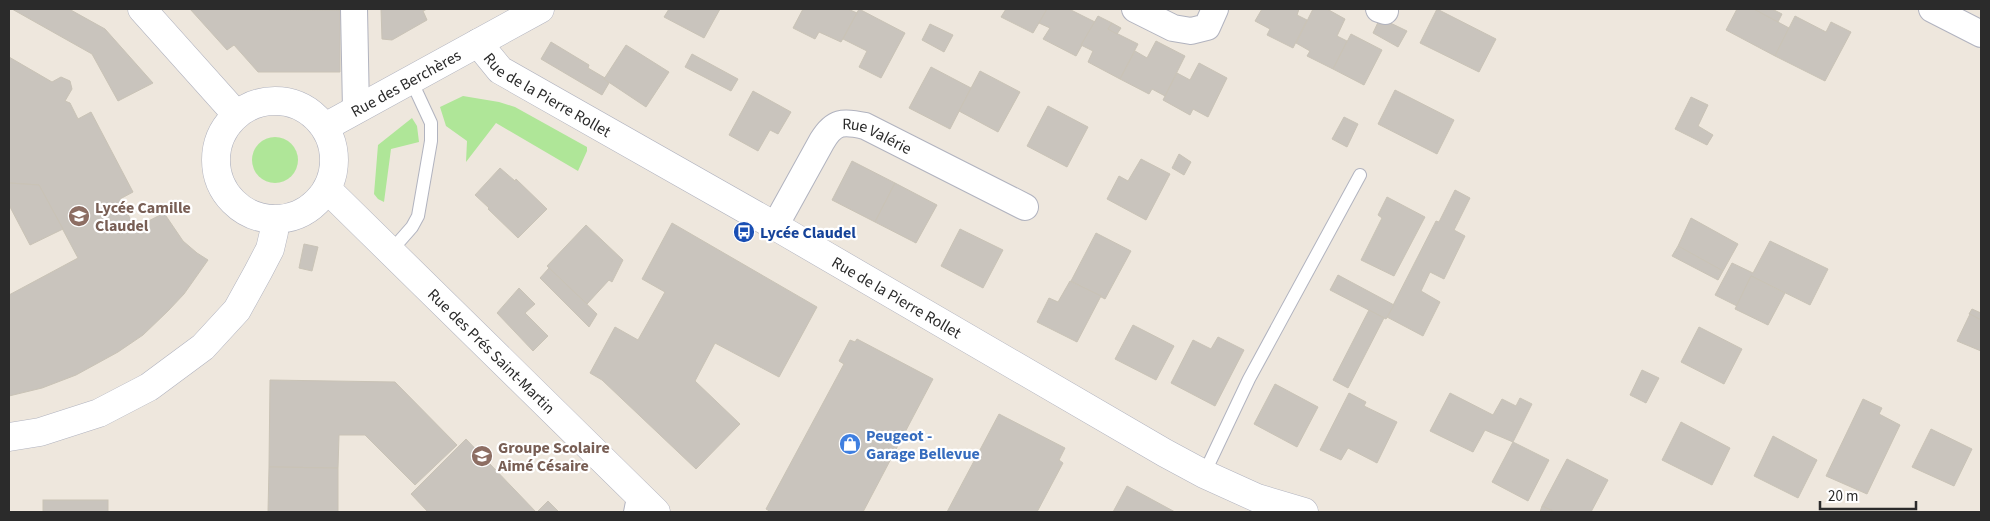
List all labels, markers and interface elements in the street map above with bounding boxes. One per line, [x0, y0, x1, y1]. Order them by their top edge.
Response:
street label: Rue des Berchères [347, 44, 465, 123]
street label: Rue de la Pierre Rollet [478, 48, 615, 143]
street label: Rue Valérie [842, 113, 915, 160]
place label: Lycée Camille Claudel [95, 197, 191, 237]
school or university icon: Lycée Camille Claudel [67, 204, 91, 228]
bus stop icon: Lycée Claudel [732, 220, 756, 244]
place label: Lycée Claudel [760, 222, 856, 244]
street label: Rue de la Pierre Rollet [828, 251, 966, 344]
street label: Rue des Prés Saint-Martin [423, 284, 560, 419]
place label: Peugeot - Garage Bellevue [866, 425, 980, 465]
shop icon: Peugeot - Garage Bellevue [838, 432, 862, 456]
place label: Groupe Scolaire Aimé Césaire [497, 437, 610, 477]
school or university icon: Groupe Scolaire Aimé Césaire [470, 444, 494, 468]
scale bar [1820, 478, 1916, 510]
text: 20 m [1828, 486, 1858, 507]

